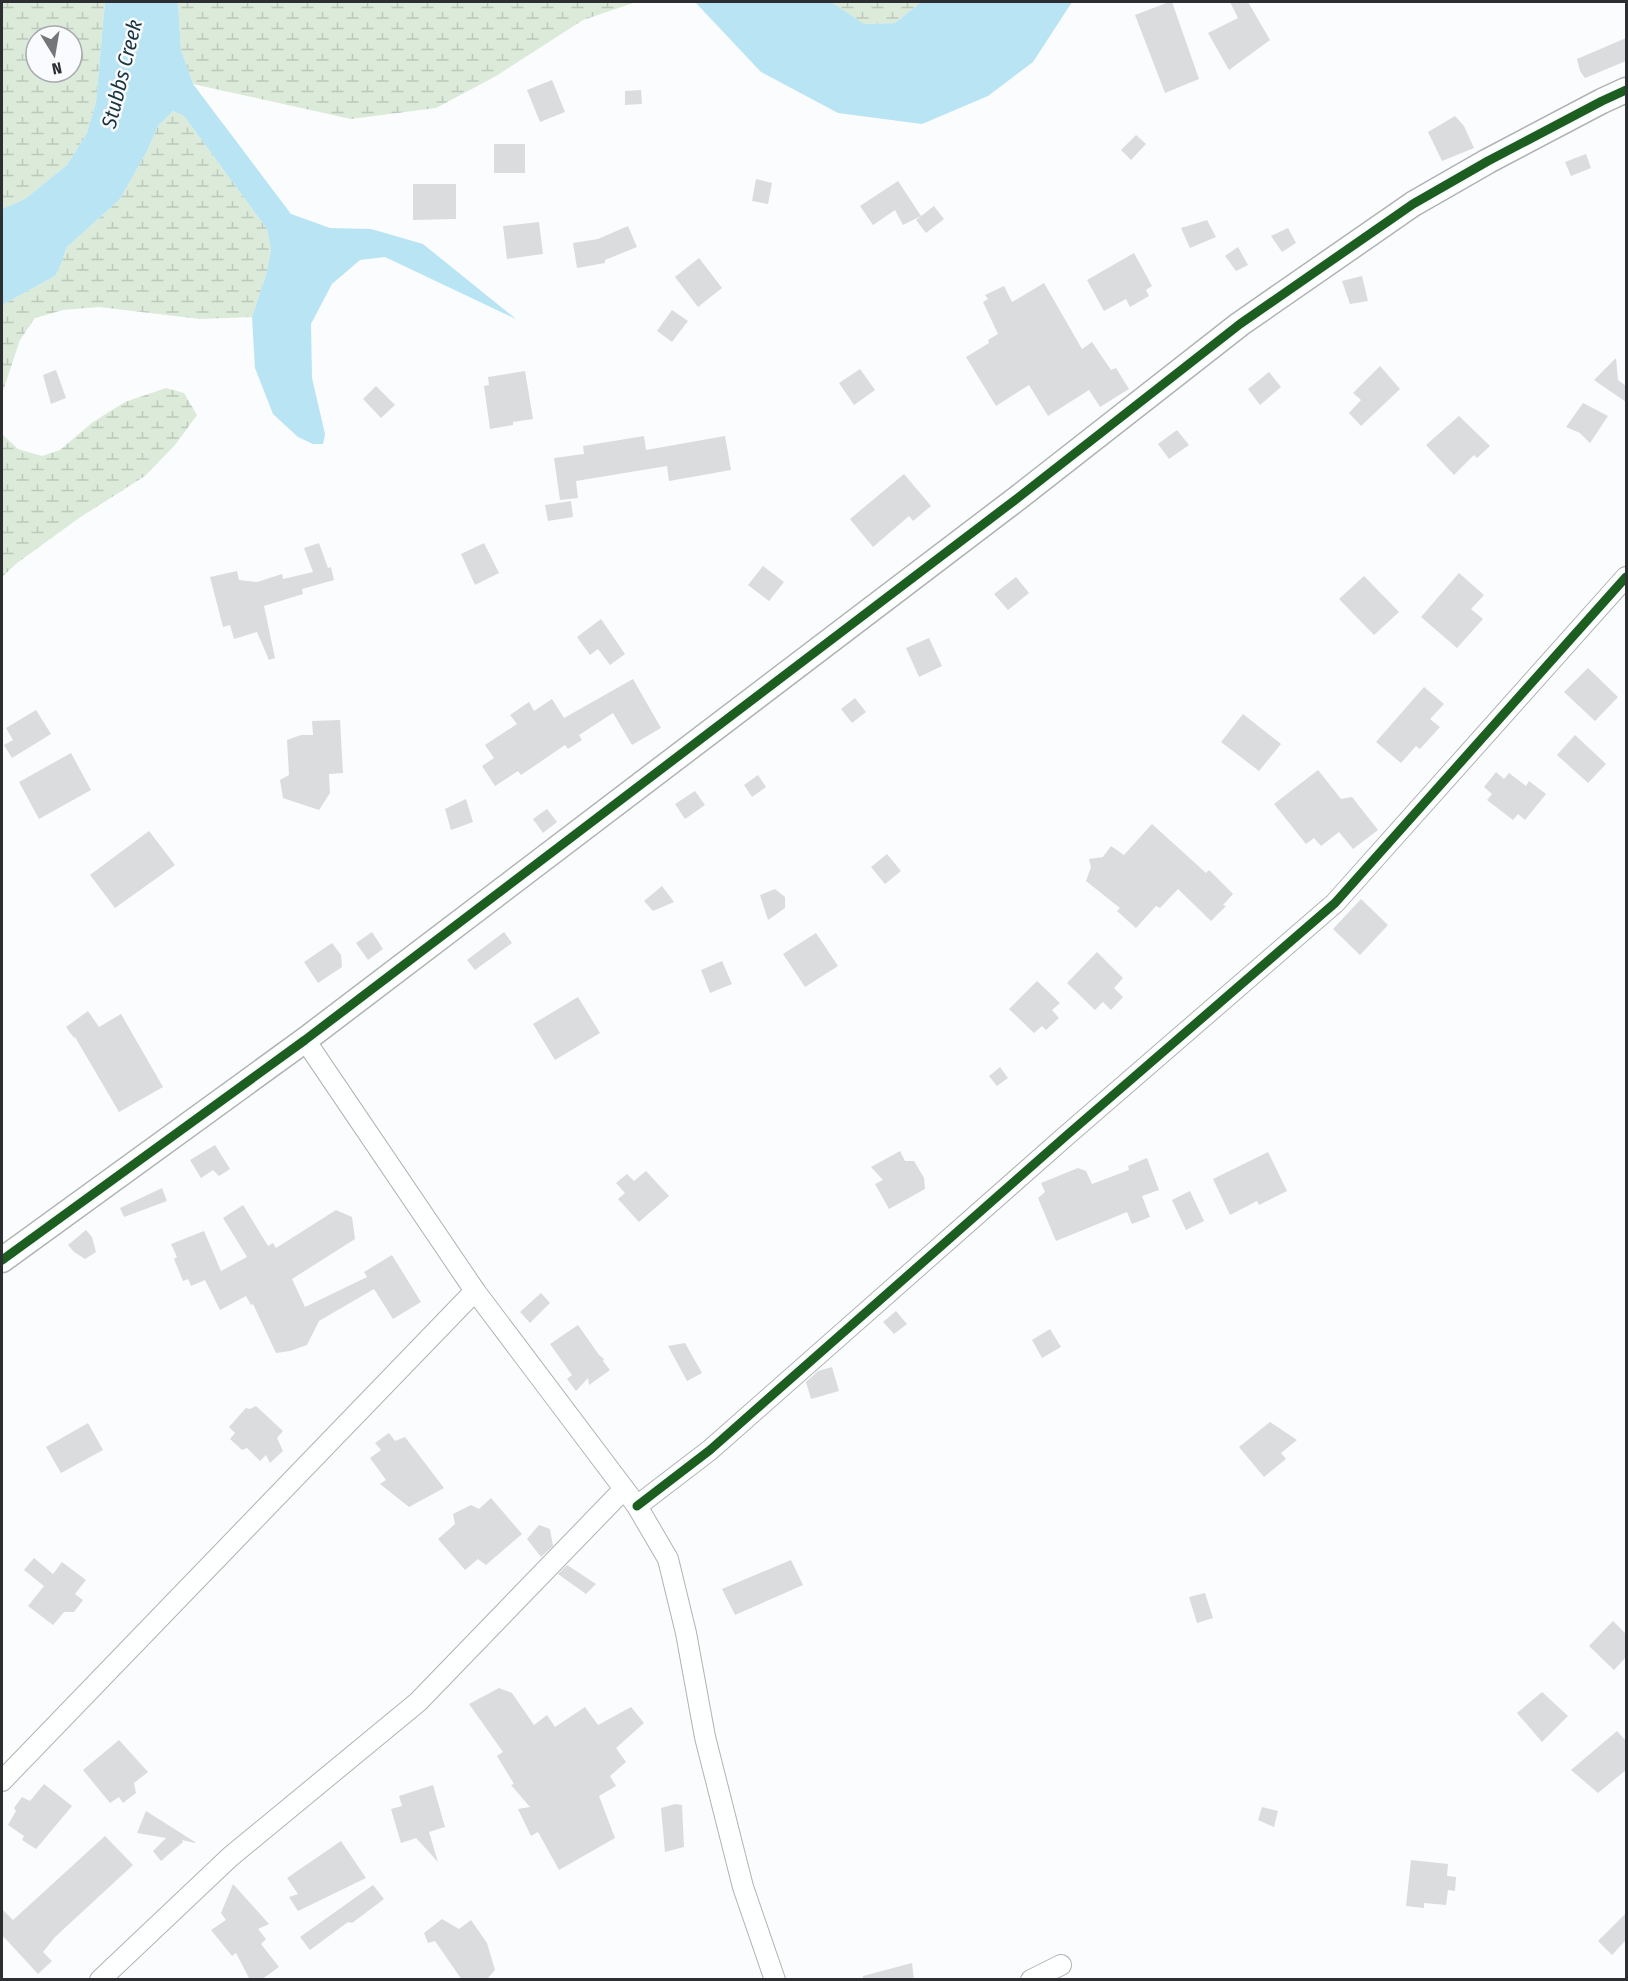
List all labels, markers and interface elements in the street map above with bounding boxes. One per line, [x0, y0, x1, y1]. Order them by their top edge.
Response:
water label: Stubbs Creek [96, 17, 148, 132]
north arrow [24, 24, 84, 84]
text: N [50, 58, 63, 78]

